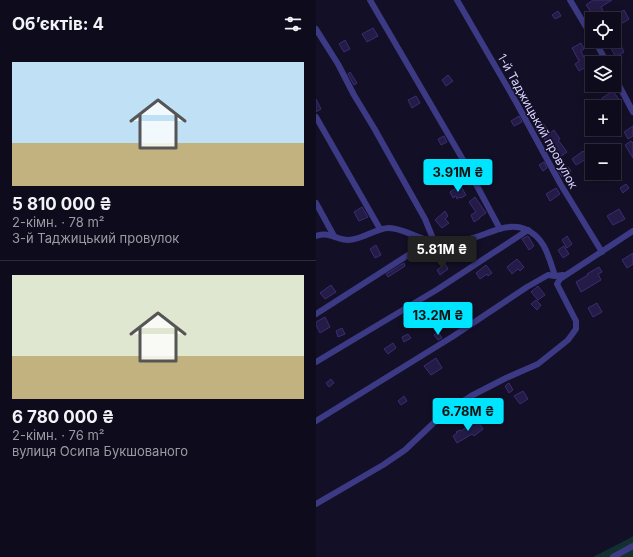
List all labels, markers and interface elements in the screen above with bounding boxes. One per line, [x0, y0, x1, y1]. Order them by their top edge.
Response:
map controls [585, 12, 621, 180]
button: locate [585, 12, 621, 48]
icon: filters [282, 13, 304, 35]
text: Об’єктів: 4 [12, 14, 104, 34]
street label: 1-й Таджицький провулок [495, 51, 582, 192]
button: layers [585, 56, 621, 92]
icon: home [122, 88, 194, 160]
button: + [585, 100, 621, 136]
button: − [585, 144, 621, 180]
pin: 3.91M ₴ [421, 159, 495, 193]
text: 3.91M ₴ [432, 164, 484, 180]
text: 5 810 000 ₴ [12, 194, 112, 214]
text: 2-кімн. · 78 m² [12, 214, 105, 230]
text: 3-й Таджицький провулок [12, 230, 179, 246]
pin: 5.81M ₴ [405, 236, 479, 270]
text: 5.81M ₴ [417, 241, 467, 257]
icon: home [122, 301, 194, 373]
pin: 13.2M ₴ [401, 302, 475, 336]
text: 13.2M ₴ [412, 307, 464, 323]
pin: 6.78M ₴ [431, 398, 505, 432]
text: 6.78M ₴ [442, 403, 494, 419]
text: 6 780 000 ₴ [12, 407, 114, 427]
text: 2-кімн. · 76 m² [12, 427, 105, 443]
text: вулиця Осипа Букшованого [12, 443, 188, 459]

